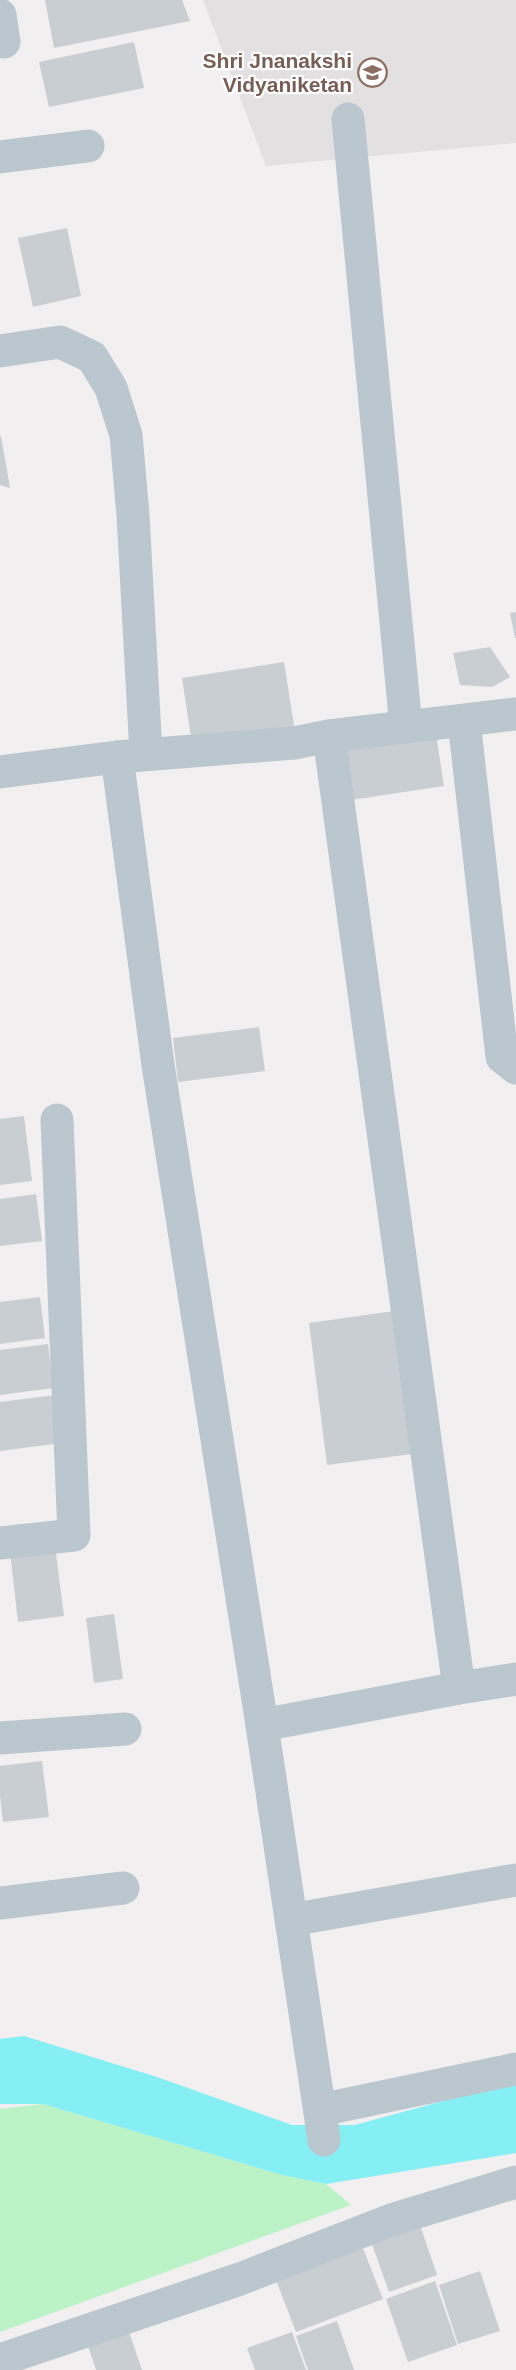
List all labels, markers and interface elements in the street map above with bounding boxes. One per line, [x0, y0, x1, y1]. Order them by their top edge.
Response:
place label: Shri Jnanakshi Vidyaniketan [203, 49, 352, 96]
school or university icon: Shri Jnanakshi Vidyaniketan [357, 56, 389, 88]

